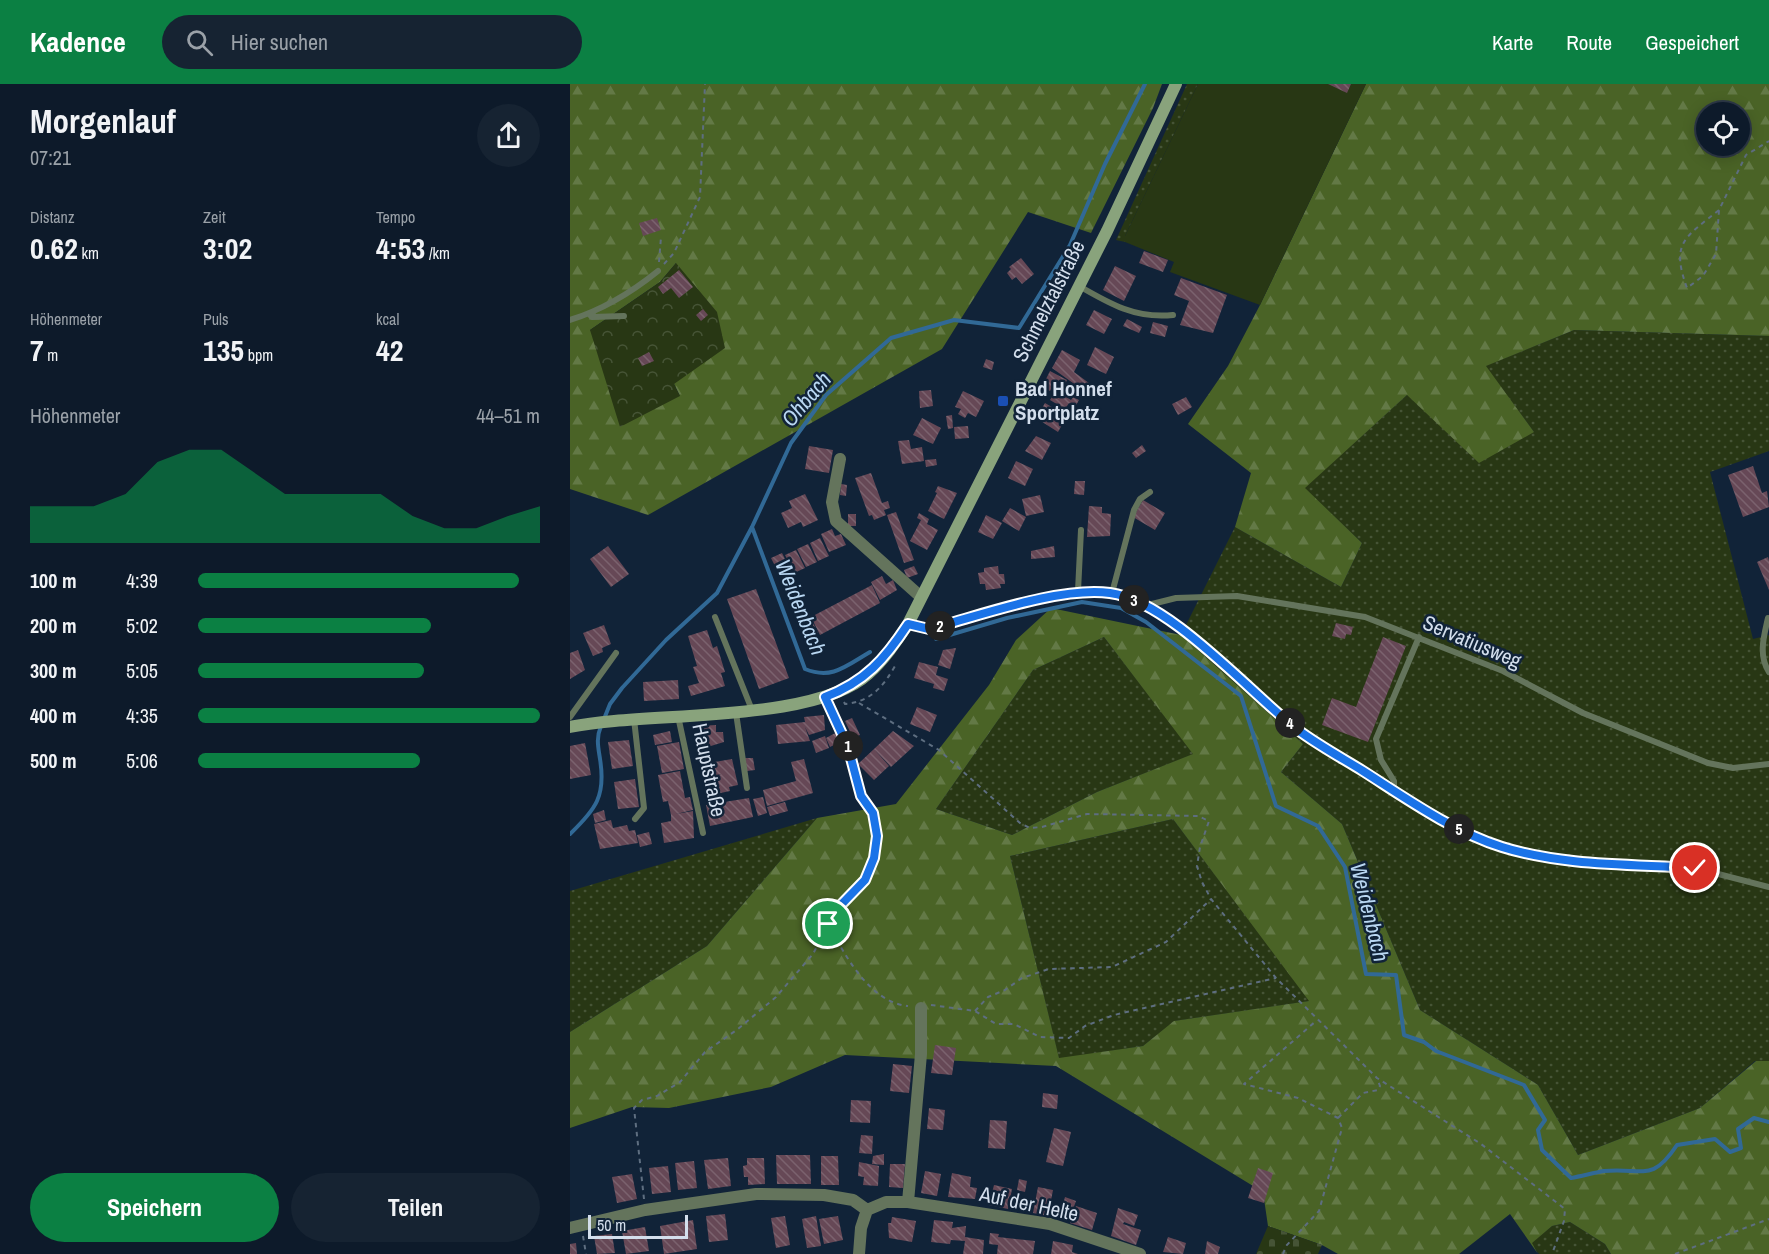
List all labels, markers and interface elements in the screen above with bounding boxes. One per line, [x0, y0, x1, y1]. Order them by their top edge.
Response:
search box [162, 15, 582, 69]
text: Kadence [30, 23, 126, 61]
icon: search [183, 26, 216, 59]
text: Hier suchen [231, 27, 328, 57]
text: Karte [1492, 28, 1533, 57]
text: Route [1566, 28, 1612, 57]
text: Gespeichert [1645, 28, 1739, 57]
text: Morgenlauf [30, 99, 176, 143]
map controls [1696, 102, 1750, 156]
button: locate [1696, 102, 1750, 156]
button: share [477, 104, 540, 167]
text: 07:21 [30, 144, 71, 171]
text: Distanz [30, 206, 74, 228]
text: Zeit [203, 206, 226, 228]
text: Tempo [376, 206, 415, 228]
text: 0.62 [30, 228, 78, 268]
text: 3:02 [203, 228, 252, 268]
text: 4:53 [376, 228, 425, 268]
street label: Schmelztalstraße [1005, 235, 1092, 367]
text: km [78, 242, 99, 264]
text: /km [425, 242, 450, 264]
text: Höhenmeter [30, 308, 102, 330]
text: Puls [203, 308, 229, 330]
text: kcal [376, 308, 399, 330]
text: 7 [30, 330, 44, 370]
text: 135 [203, 330, 244, 370]
text: 42 [376, 330, 403, 370]
text: m [44, 344, 58, 366]
text: bpm [244, 344, 273, 366]
water label: Ohbach [774, 365, 838, 433]
place label: Bad Honnef Sportplatz [1015, 374, 1112, 427]
marker: Bad Honnef Sportplatz [996, 394, 1010, 408]
text: Höhenmeter [30, 402, 120, 429]
text: 44–51 m [476, 402, 540, 429]
water label: Weidenbach [768, 555, 834, 659]
text: 100 m [30, 567, 77, 594]
text: 4:39 [126, 567, 158, 594]
pin: 3 [1119, 585, 1149, 615]
text: 3 [1130, 589, 1138, 611]
street label: Servatiusweg [1419, 608, 1526, 675]
pin: 2 [925, 611, 955, 641]
text: 200 m [30, 612, 77, 639]
text: 5:02 [126, 612, 158, 639]
text: 2 [936, 615, 944, 637]
text: 300 m [30, 657, 77, 684]
text: 5:05 [126, 657, 158, 684]
text: 400 m [30, 702, 77, 729]
text: 4:35 [126, 702, 158, 729]
pin: 4 [1275, 708, 1305, 738]
text: 4 [1286, 712, 1294, 734]
street label: Hauptstraße [685, 721, 734, 819]
pin: 1 [833, 731, 863, 761]
text: 1 [844, 735, 852, 757]
text: 500 m [30, 747, 77, 774]
text: 5:06 [126, 747, 158, 774]
pin: 5 [1444, 814, 1474, 844]
text: 5 [1455, 818, 1463, 840]
pin [1669, 842, 1720, 893]
icon: check [1678, 851, 1711, 884]
water label: Weidenbach [1343, 859, 1397, 965]
pin [802, 898, 853, 949]
icon: arrive [811, 907, 844, 940]
button: Speichern [30, 1173, 279, 1242]
button: Teilen [291, 1173, 540, 1242]
street label: Auf der Helte [976, 1179, 1081, 1228]
scale bar [588, 1212, 688, 1240]
text: 50 m [597, 1214, 626, 1236]

